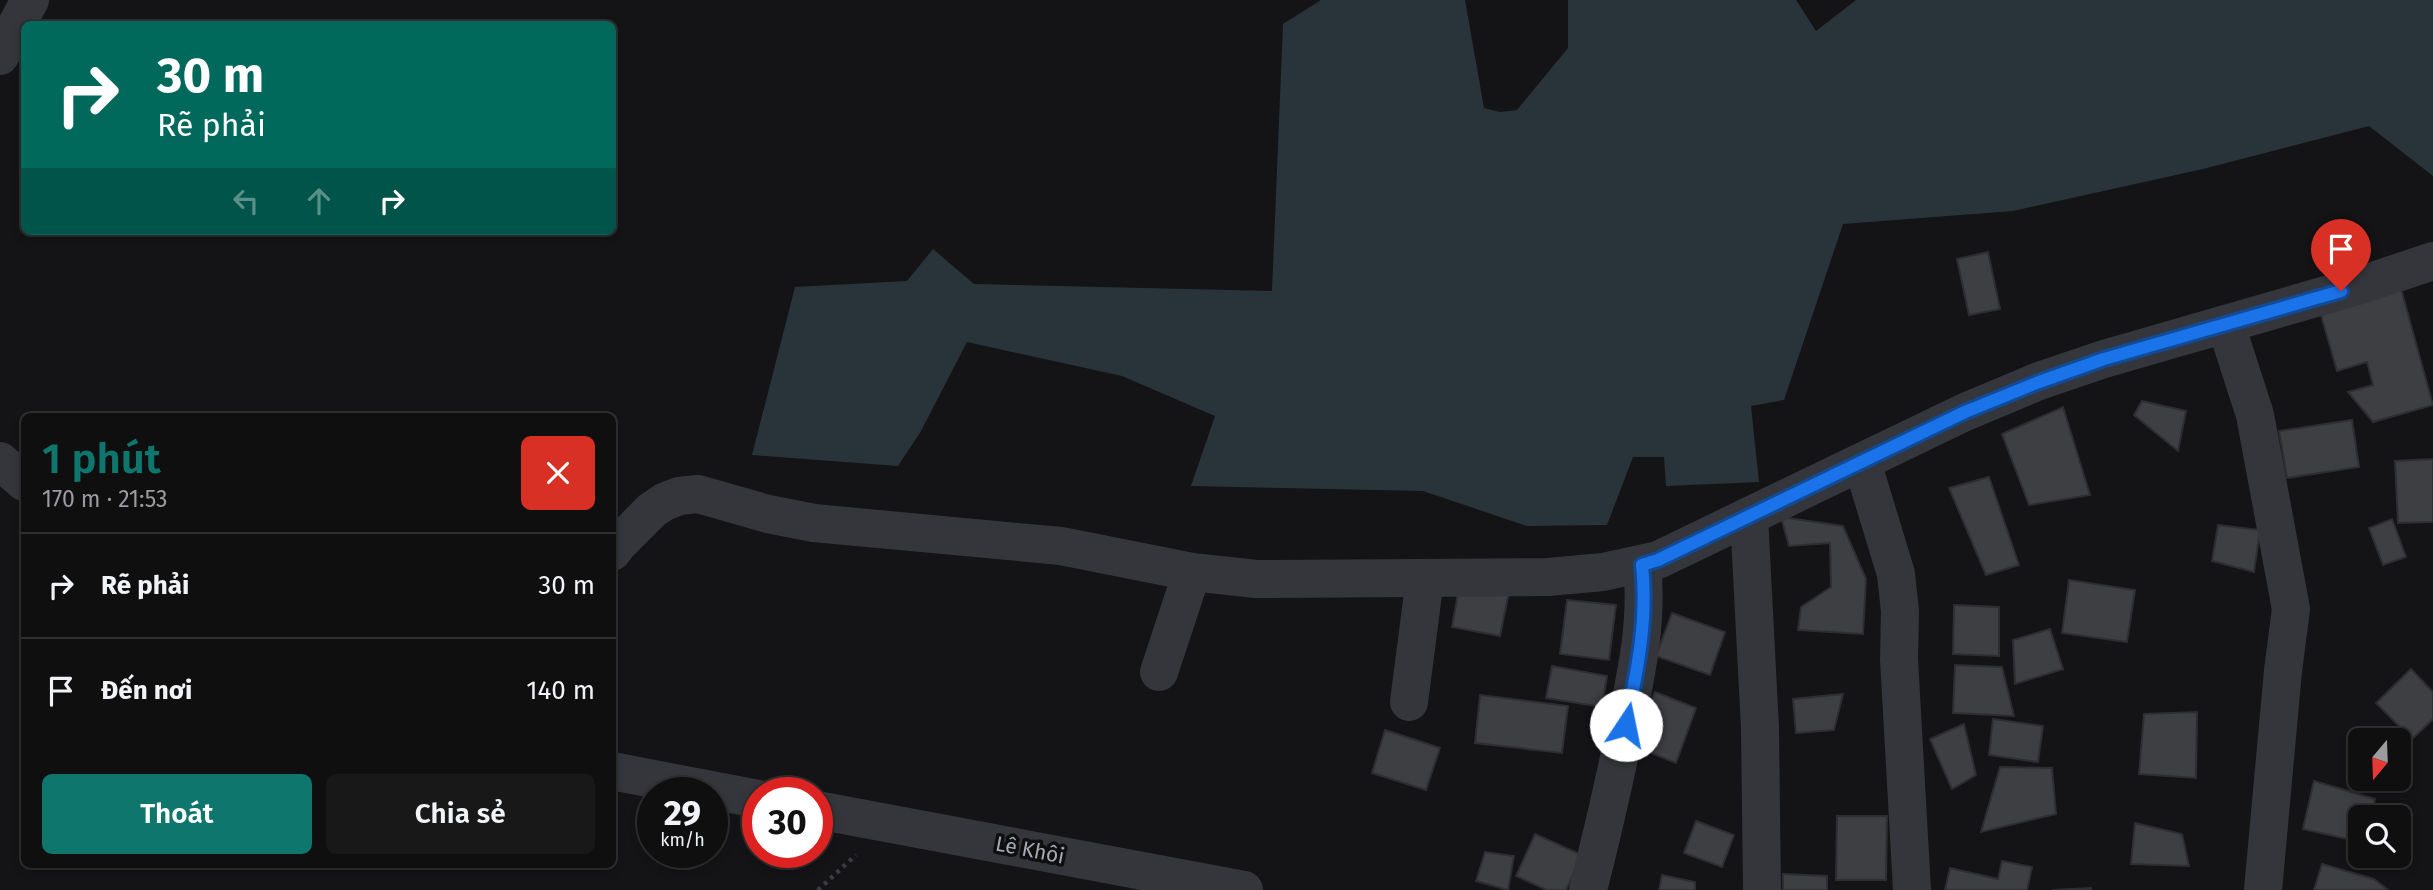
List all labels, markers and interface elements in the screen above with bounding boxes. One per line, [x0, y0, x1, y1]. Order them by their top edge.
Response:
text: 30 m [157, 46, 264, 105]
icon: right [42, 49, 133, 140]
text: Rẽ phải [157, 106, 266, 144]
icon: left [227, 182, 265, 220]
icon: ahead [300, 182, 338, 220]
icon: right [373, 182, 411, 220]
pin [2311, 219, 2371, 291]
icon: arrive [2322, 230, 2360, 268]
text: 1 phút [42, 434, 161, 484]
button: close [521, 436, 595, 510]
text: 170 m · 21:53 [42, 485, 167, 513]
icon: right [42, 567, 80, 605]
text: Rẽ phải [101, 570, 189, 601]
text: 30 m [538, 570, 595, 601]
icon: arrive [42, 672, 80, 710]
text: Đến nơi [101, 675, 192, 706]
text: 140 m [526, 675, 595, 706]
position arrow [1589, 688, 1663, 762]
north arrow [2348, 728, 2412, 791]
map controls [2348, 728, 2411, 868]
button: Thoát [42, 774, 312, 854]
button: Chia sẻ [326, 774, 595, 854]
speed limit sign: 30 [742, 777, 833, 868]
text: 29 [664, 792, 701, 834]
button: search [2348, 805, 2411, 868]
text: km/h [660, 829, 705, 851]
street label: Lê Khôi [993, 831, 1067, 869]

